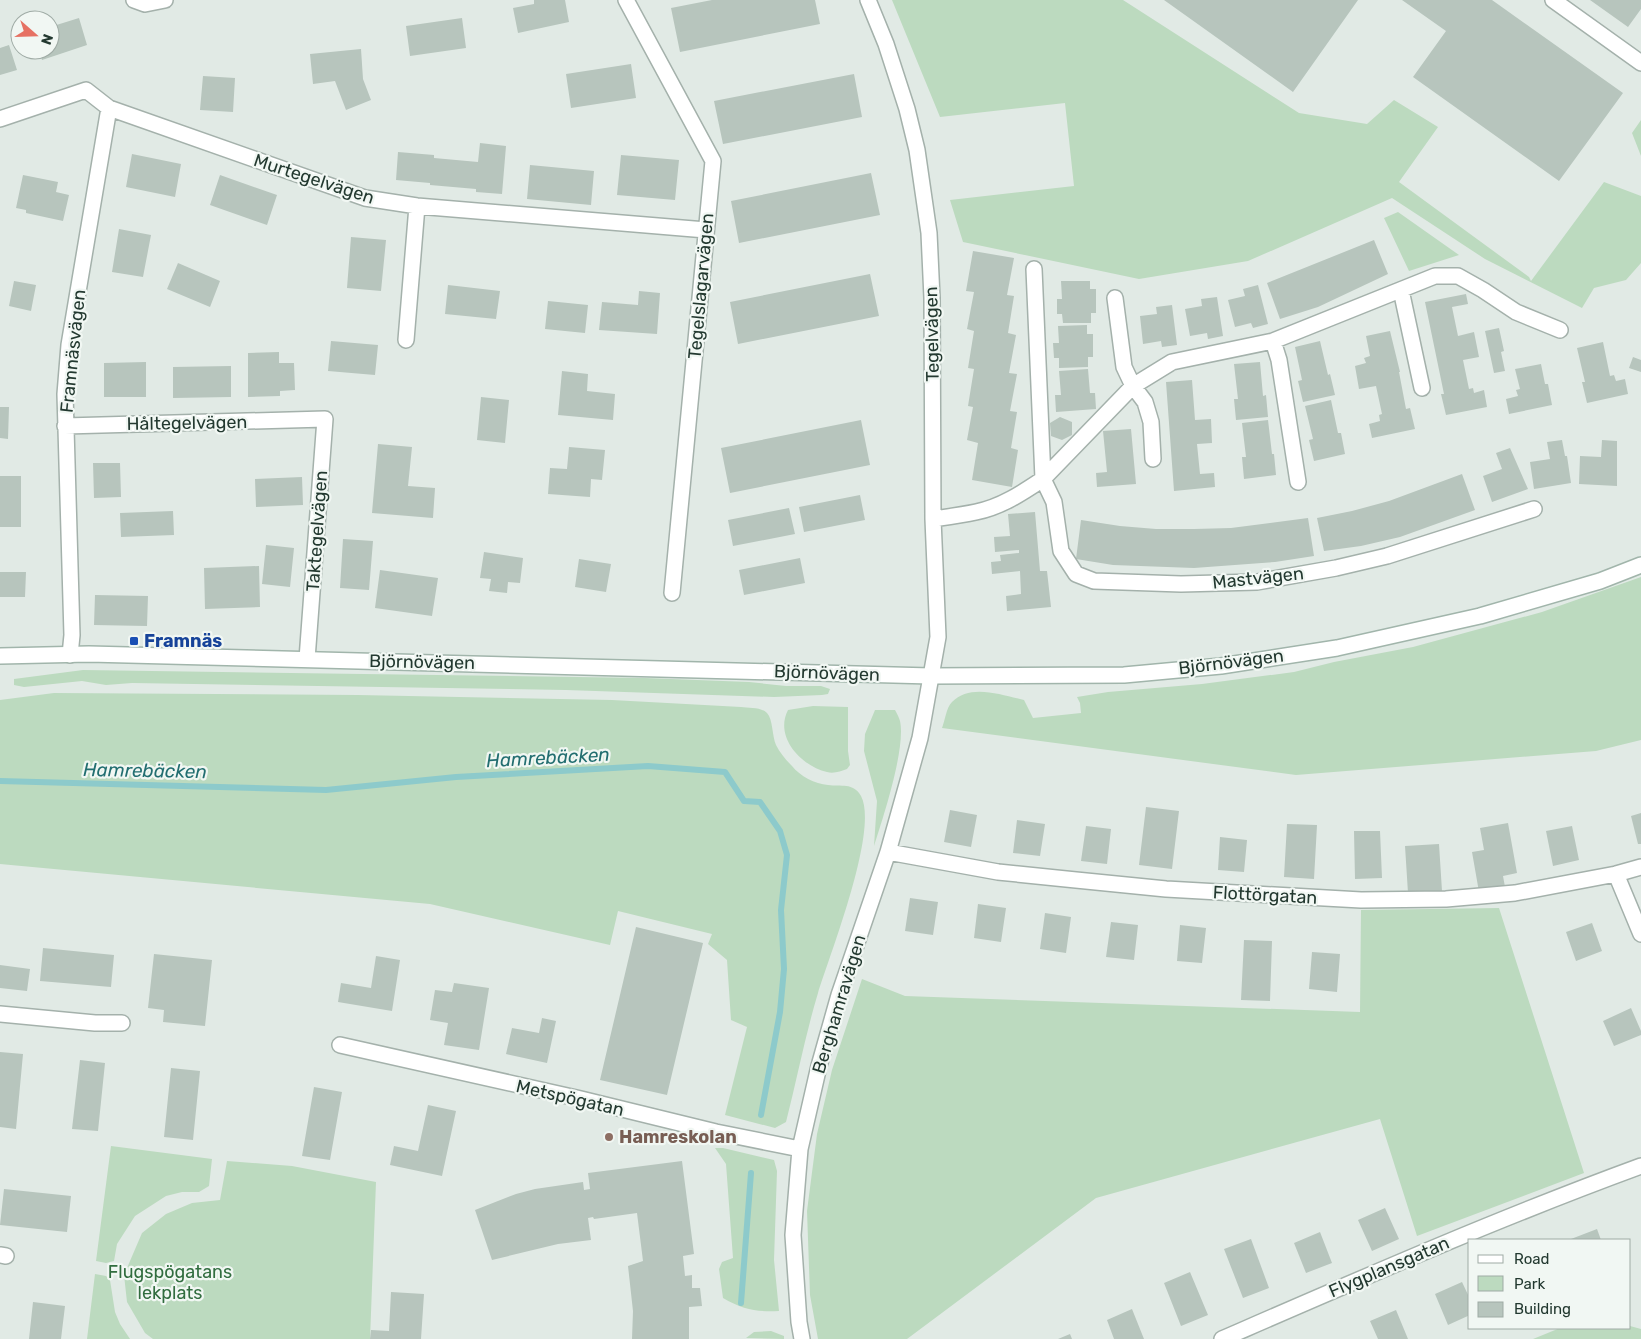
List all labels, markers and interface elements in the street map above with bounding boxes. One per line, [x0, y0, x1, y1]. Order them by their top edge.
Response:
north arrow [10, 10, 60, 60]
text: N [37, 32, 56, 47]
street label: Murtegelvägen [251, 149, 377, 209]
street label: Tegelslagarvägen [684, 212, 718, 360]
street label: Tegelvägen [920, 286, 944, 382]
street label: Framnäsvägen [56, 288, 90, 414]
street label: Håltegelvägen [126, 411, 248, 435]
street label: Taktegelvägen [302, 470, 332, 592]
street label: Mastvägen [1211, 562, 1305, 594]
place label: Framnäs [144, 630, 222, 652]
marker: Framnäs [128, 635, 140, 647]
street label: Björnövägen [1177, 645, 1285, 679]
street label: Björnövägen [369, 650, 475, 674]
street label: Björnövägen [774, 660, 880, 686]
water label: Hamrebäcken [486, 743, 610, 772]
water label: Hamrebäcken [83, 758, 207, 783]
street label: Flottörgatan [1212, 881, 1318, 909]
street label: Berghamravägen [807, 932, 871, 1076]
street label: Metspögatan [514, 1075, 626, 1121]
place label: Hamreskolan [619, 1126, 737, 1148]
marker: Hamreskolan [603, 1131, 615, 1143]
street label: Flygplansgatan [1325, 1232, 1453, 1302]
legend [1468, 1239, 1631, 1329]
text: Road [1514, 1250, 1550, 1268]
park label: Flugspögatans lekplats [108, 1261, 232, 1304]
text: Park [1514, 1275, 1545, 1293]
text: Building [1514, 1300, 1571, 1318]

